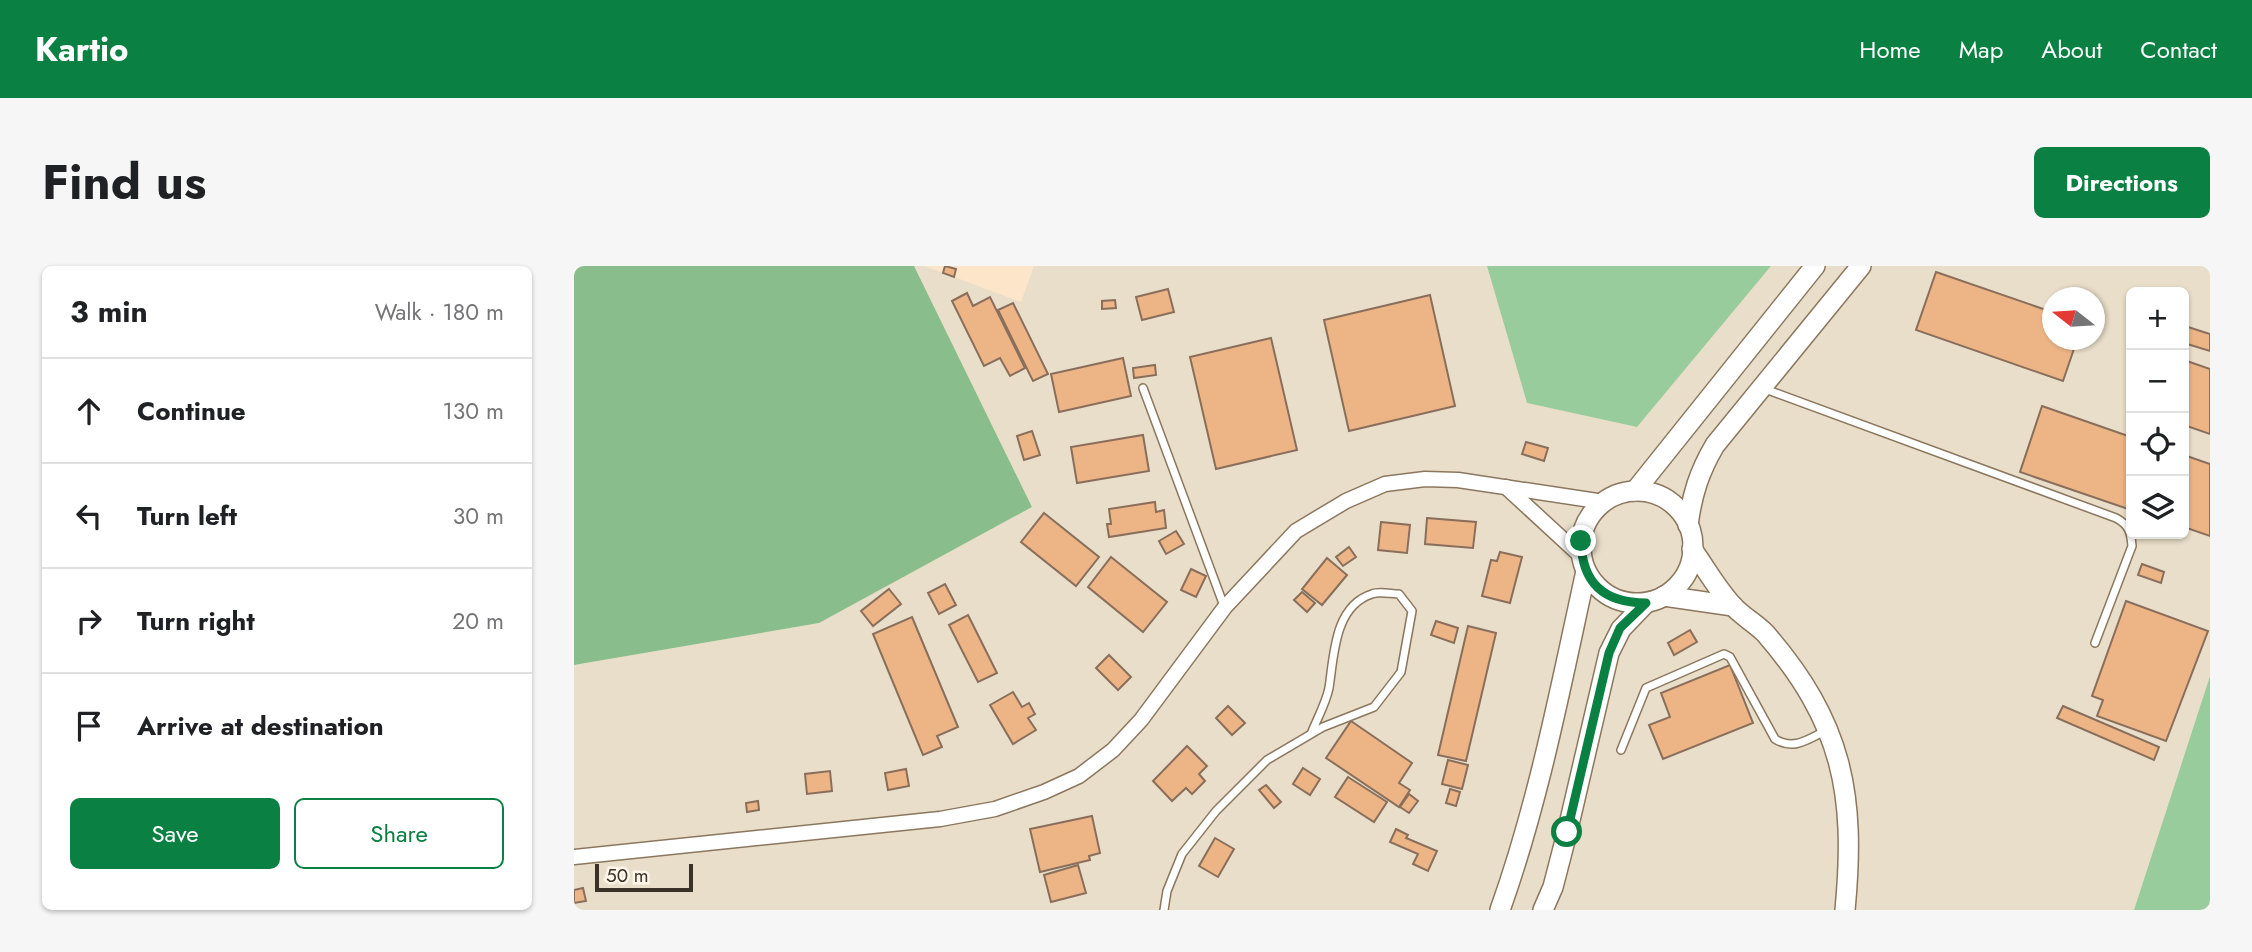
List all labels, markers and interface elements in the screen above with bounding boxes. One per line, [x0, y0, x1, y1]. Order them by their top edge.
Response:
text: Kartio [35, 26, 129, 73]
text: Home [1859, 32, 1921, 67]
text: Map [1959, 32, 2003, 67]
text: About [2041, 32, 2102, 67]
text: Contact [2140, 32, 2217, 67]
text: Find us [42, 147, 206, 217]
button: Directions [2034, 147, 2210, 218]
north arrow [2042, 287, 2105, 350]
map controls [2126, 287, 2189, 539]
button: + [2126, 287, 2189, 350]
text: 3 min [70, 290, 148, 333]
text: Walk · 180 m [375, 295, 504, 329]
button: − [2126, 350, 2189, 413]
icon: ahead [70, 392, 108, 430]
text: Continue [137, 392, 246, 430]
text: 130 m [442, 394, 504, 428]
button: locate [2126, 413, 2189, 476]
button: layers [2126, 476, 2189, 539]
icon: left [70, 497, 108, 535]
text: Turn left [137, 497, 237, 535]
text: 30 m [453, 499, 504, 533]
route end [1565, 525, 1596, 556]
icon: right [70, 602, 108, 640]
text: Turn right [137, 602, 255, 640]
text: 20 m [452, 604, 504, 638]
icon: arrive [70, 707, 108, 745]
text: Arrive at destination [137, 707, 384, 745]
button: Save [70, 798, 280, 869]
button: Share [294, 798, 504, 869]
route start [1551, 816, 1582, 847]
scale bar [595, 861, 693, 893]
text: 50 m [606, 862, 649, 889]

